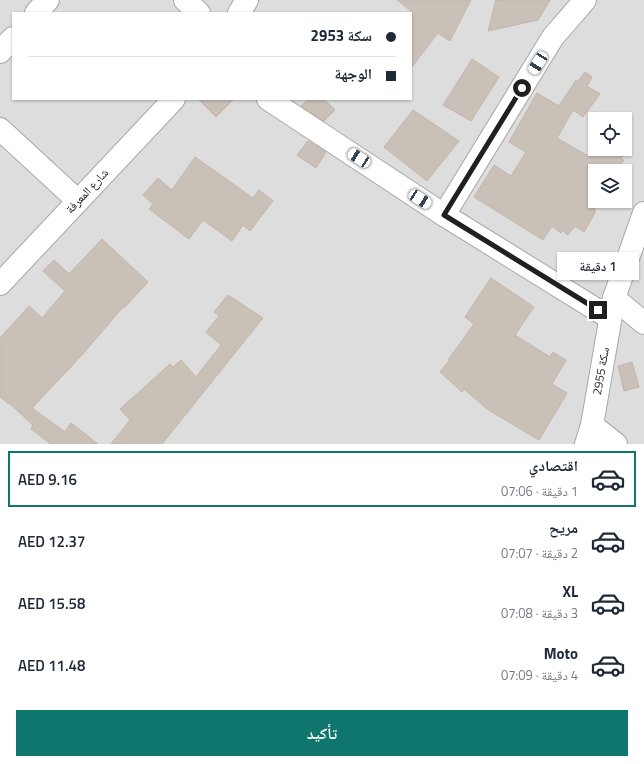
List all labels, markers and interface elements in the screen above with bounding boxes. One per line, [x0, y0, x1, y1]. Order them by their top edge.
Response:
text: سكة 2953 [311, 24, 372, 47]
car [527, 50, 549, 76]
text: الوجهة [334, 62, 372, 85]
route start [513, 79, 531, 97]
map controls [588, 112, 632, 208]
button: locate [588, 112, 632, 156]
car [346, 146, 372, 170]
street label: شارع المعرفة [61, 164, 113, 218]
button: layers [588, 164, 632, 208]
car [407, 187, 433, 211]
callout: 1 دقيقة [557, 252, 639, 280]
text: 1 دقيقة [579, 256, 617, 276]
route end [589, 301, 607, 319]
street label: سكة 2955 [587, 345, 614, 396]
text: اقتصادي [529, 454, 578, 477]
icon: car [590, 461, 626, 497]
text: AED 9.16 [18, 468, 77, 491]
text: 1 دقيقة · 07:06 [501, 481, 578, 501]
text: مريح [549, 516, 578, 539]
icon: car [590, 523, 626, 559]
text: AED 12.37 [18, 530, 85, 553]
text: 2 دقيقة · 07:07 [501, 543, 578, 563]
text: XL [562, 580, 578, 603]
icon: car [590, 585, 626, 621]
text: AED 15.58 [18, 592, 85, 615]
text: 3 دقيقة · 07:08 [501, 603, 578, 623]
text: Moto [544, 642, 578, 665]
icon: car [590, 647, 626, 683]
text: AED 11.48 [18, 654, 85, 677]
text: 4 دقيقة · 07:09 [501, 665, 578, 685]
button: تأكيد [16, 710, 628, 756]

